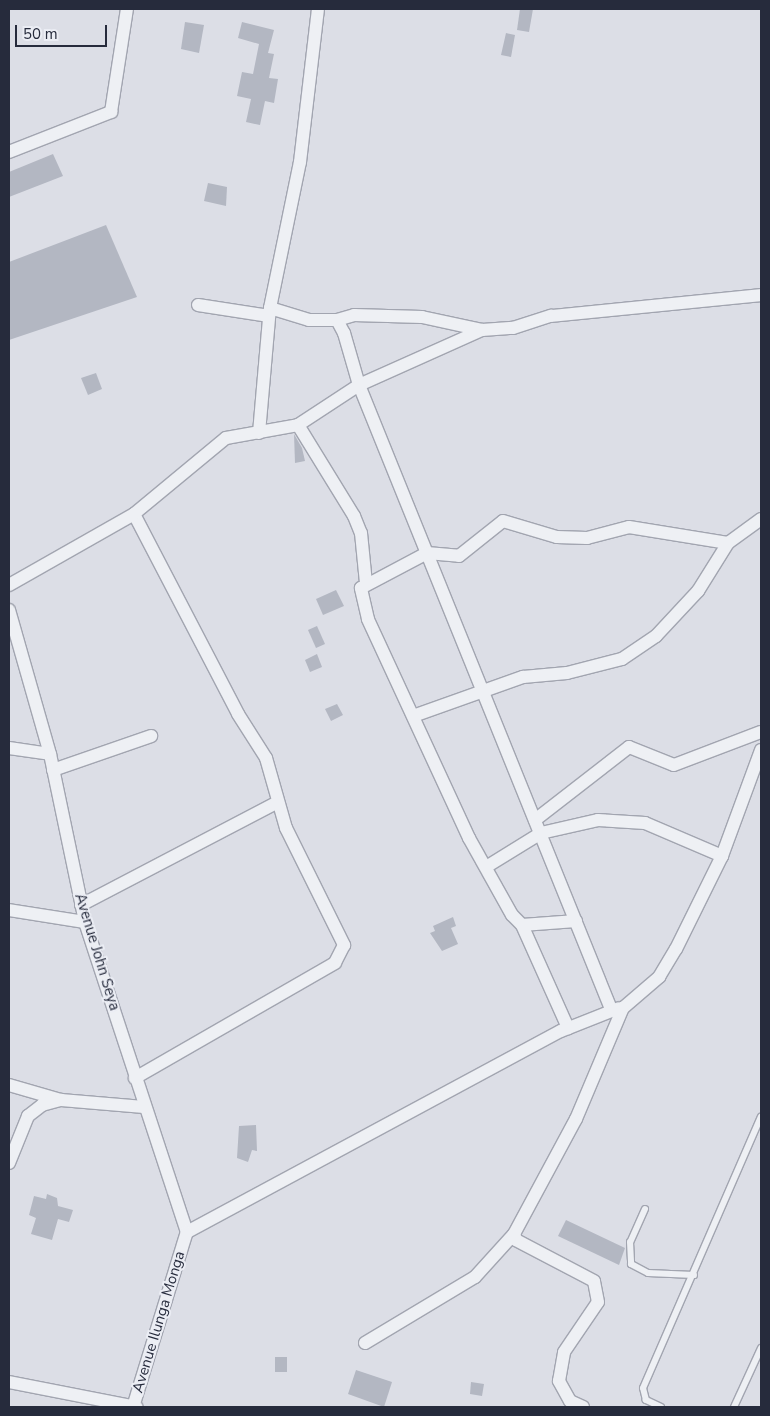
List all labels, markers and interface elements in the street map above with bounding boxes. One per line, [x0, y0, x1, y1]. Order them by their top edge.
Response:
scale bar [18, 15, 110, 47]
text: 50 m [23, 24, 58, 44]
street label: Avenue John Seya [71, 891, 123, 1013]
street label: Avenue Ilunga Monga [129, 1249, 189, 1395]

